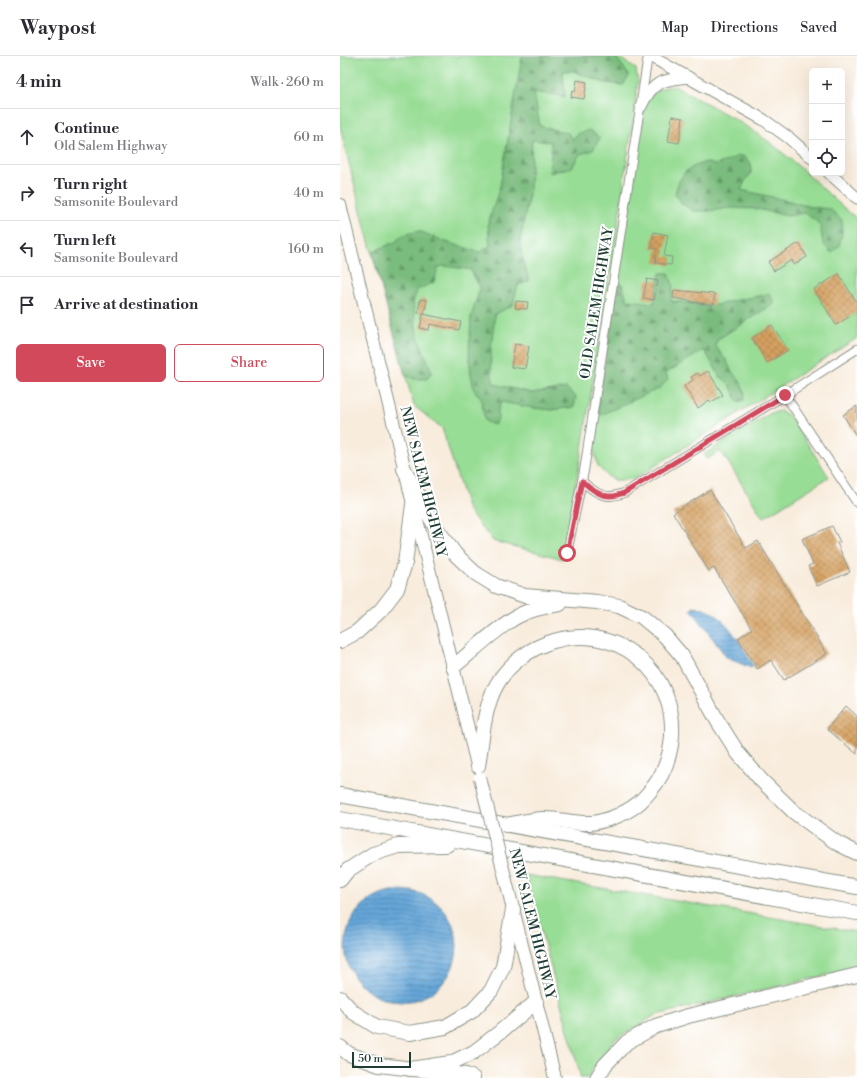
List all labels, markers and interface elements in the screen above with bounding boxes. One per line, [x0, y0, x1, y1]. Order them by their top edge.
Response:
text: Waypost [20, 16, 96, 40]
text: Map [661, 19, 689, 37]
text: Directions [711, 19, 778, 37]
text: Saved [800, 19, 837, 37]
map controls [809, 68, 845, 176]
button: + [809, 68, 845, 104]
text: 4 min [16, 71, 61, 93]
text: Walk · 260 m [250, 74, 324, 90]
button: − [809, 104, 845, 140]
text: Continue [54, 119, 119, 138]
icon: ahead [16, 126, 38, 148]
text: 60 m [293, 129, 324, 145]
text: Old Salem Highway [54, 138, 168, 154]
button: locate [809, 140, 845, 176]
text: Turn right [54, 175, 128, 194]
icon: right [16, 182, 38, 204]
text: 40 m [294, 185, 324, 201]
text: Samsonite Boulevard [54, 194, 178, 210]
street label: OLD SALEM HIGHWAY [576, 225, 618, 380]
text: Turn left [54, 231, 116, 250]
icon: left [16, 238, 38, 260]
text: 160 m [288, 241, 324, 257]
text: Samsonite Boulevard [54, 250, 178, 266]
icon: arrive [16, 294, 38, 316]
text: Arrive at destination [54, 295, 198, 314]
button: Save [16, 344, 166, 382]
button: Share [174, 344, 324, 382]
route end [776, 386, 794, 404]
street label: NEW SALEM HIGHWAY [396, 405, 451, 560]
route start [558, 544, 576, 562]
street label: NEW SALEM HIGHWAY [505, 847, 560, 1002]
scale bar [352, 1050, 411, 1069]
text: 50 m [358, 1052, 383, 1066]

